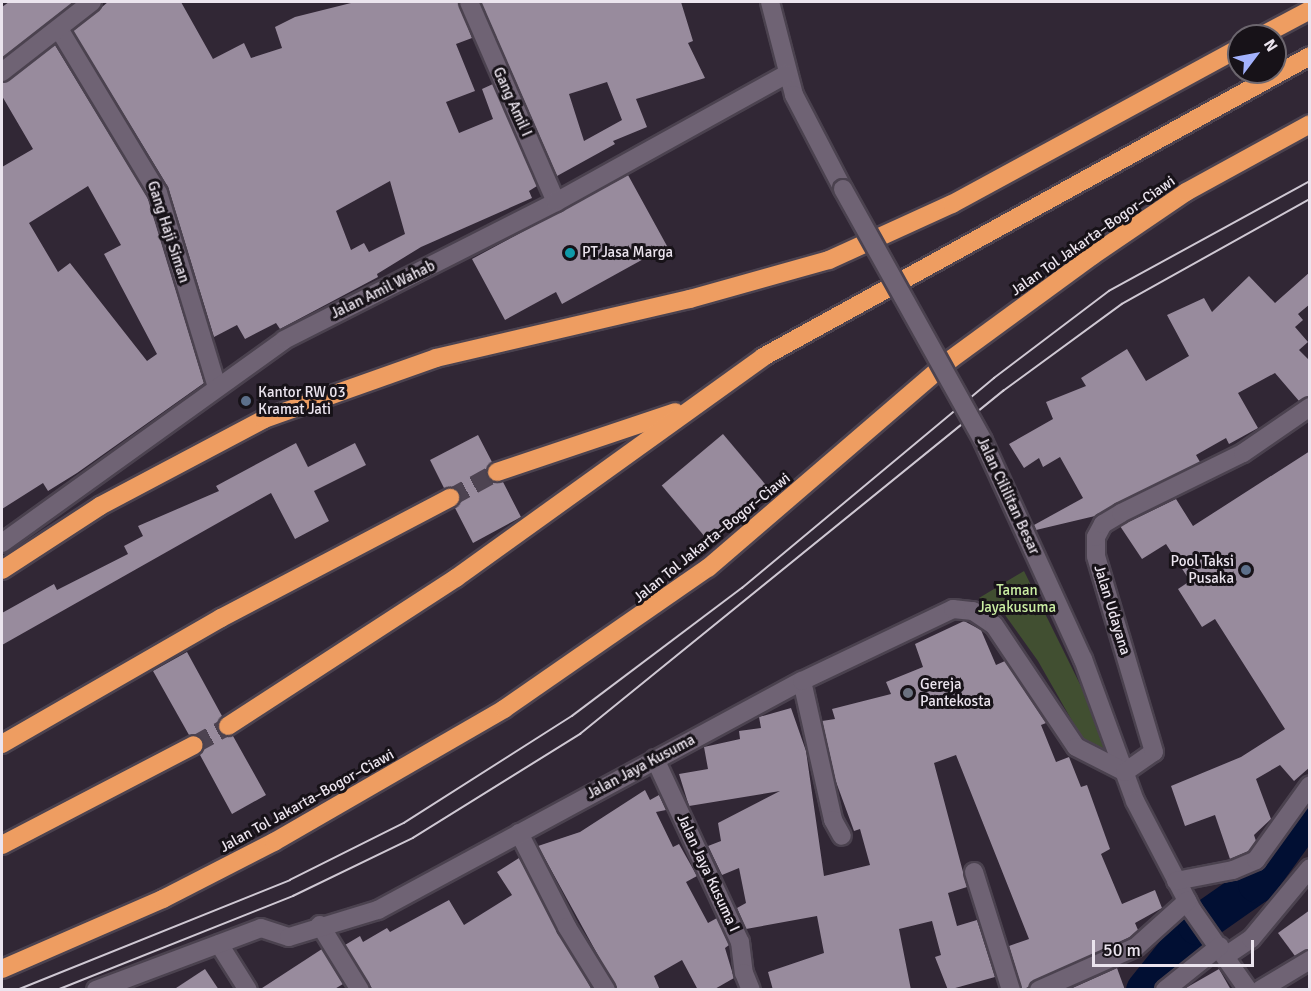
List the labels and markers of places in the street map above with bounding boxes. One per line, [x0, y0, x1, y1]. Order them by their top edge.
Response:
place label: PT Jasa Marga [582, 244, 673, 262]
marker: PT Jasa Marga [563, 246, 577, 260]
place label: Kantor RW 03 Kramat Jati [258, 383, 346, 418]
marker: Kantor RW 03 Kramat Jati [239, 394, 253, 408]
place label: Pool Taksi Pusaka [1171, 552, 1234, 587]
marker: Pool Taksi Pusaka [1239, 563, 1253, 577]
place label: Gereja Pantekosta [920, 675, 991, 710]
marker: Gereja Pantekosta [901, 686, 915, 700]

